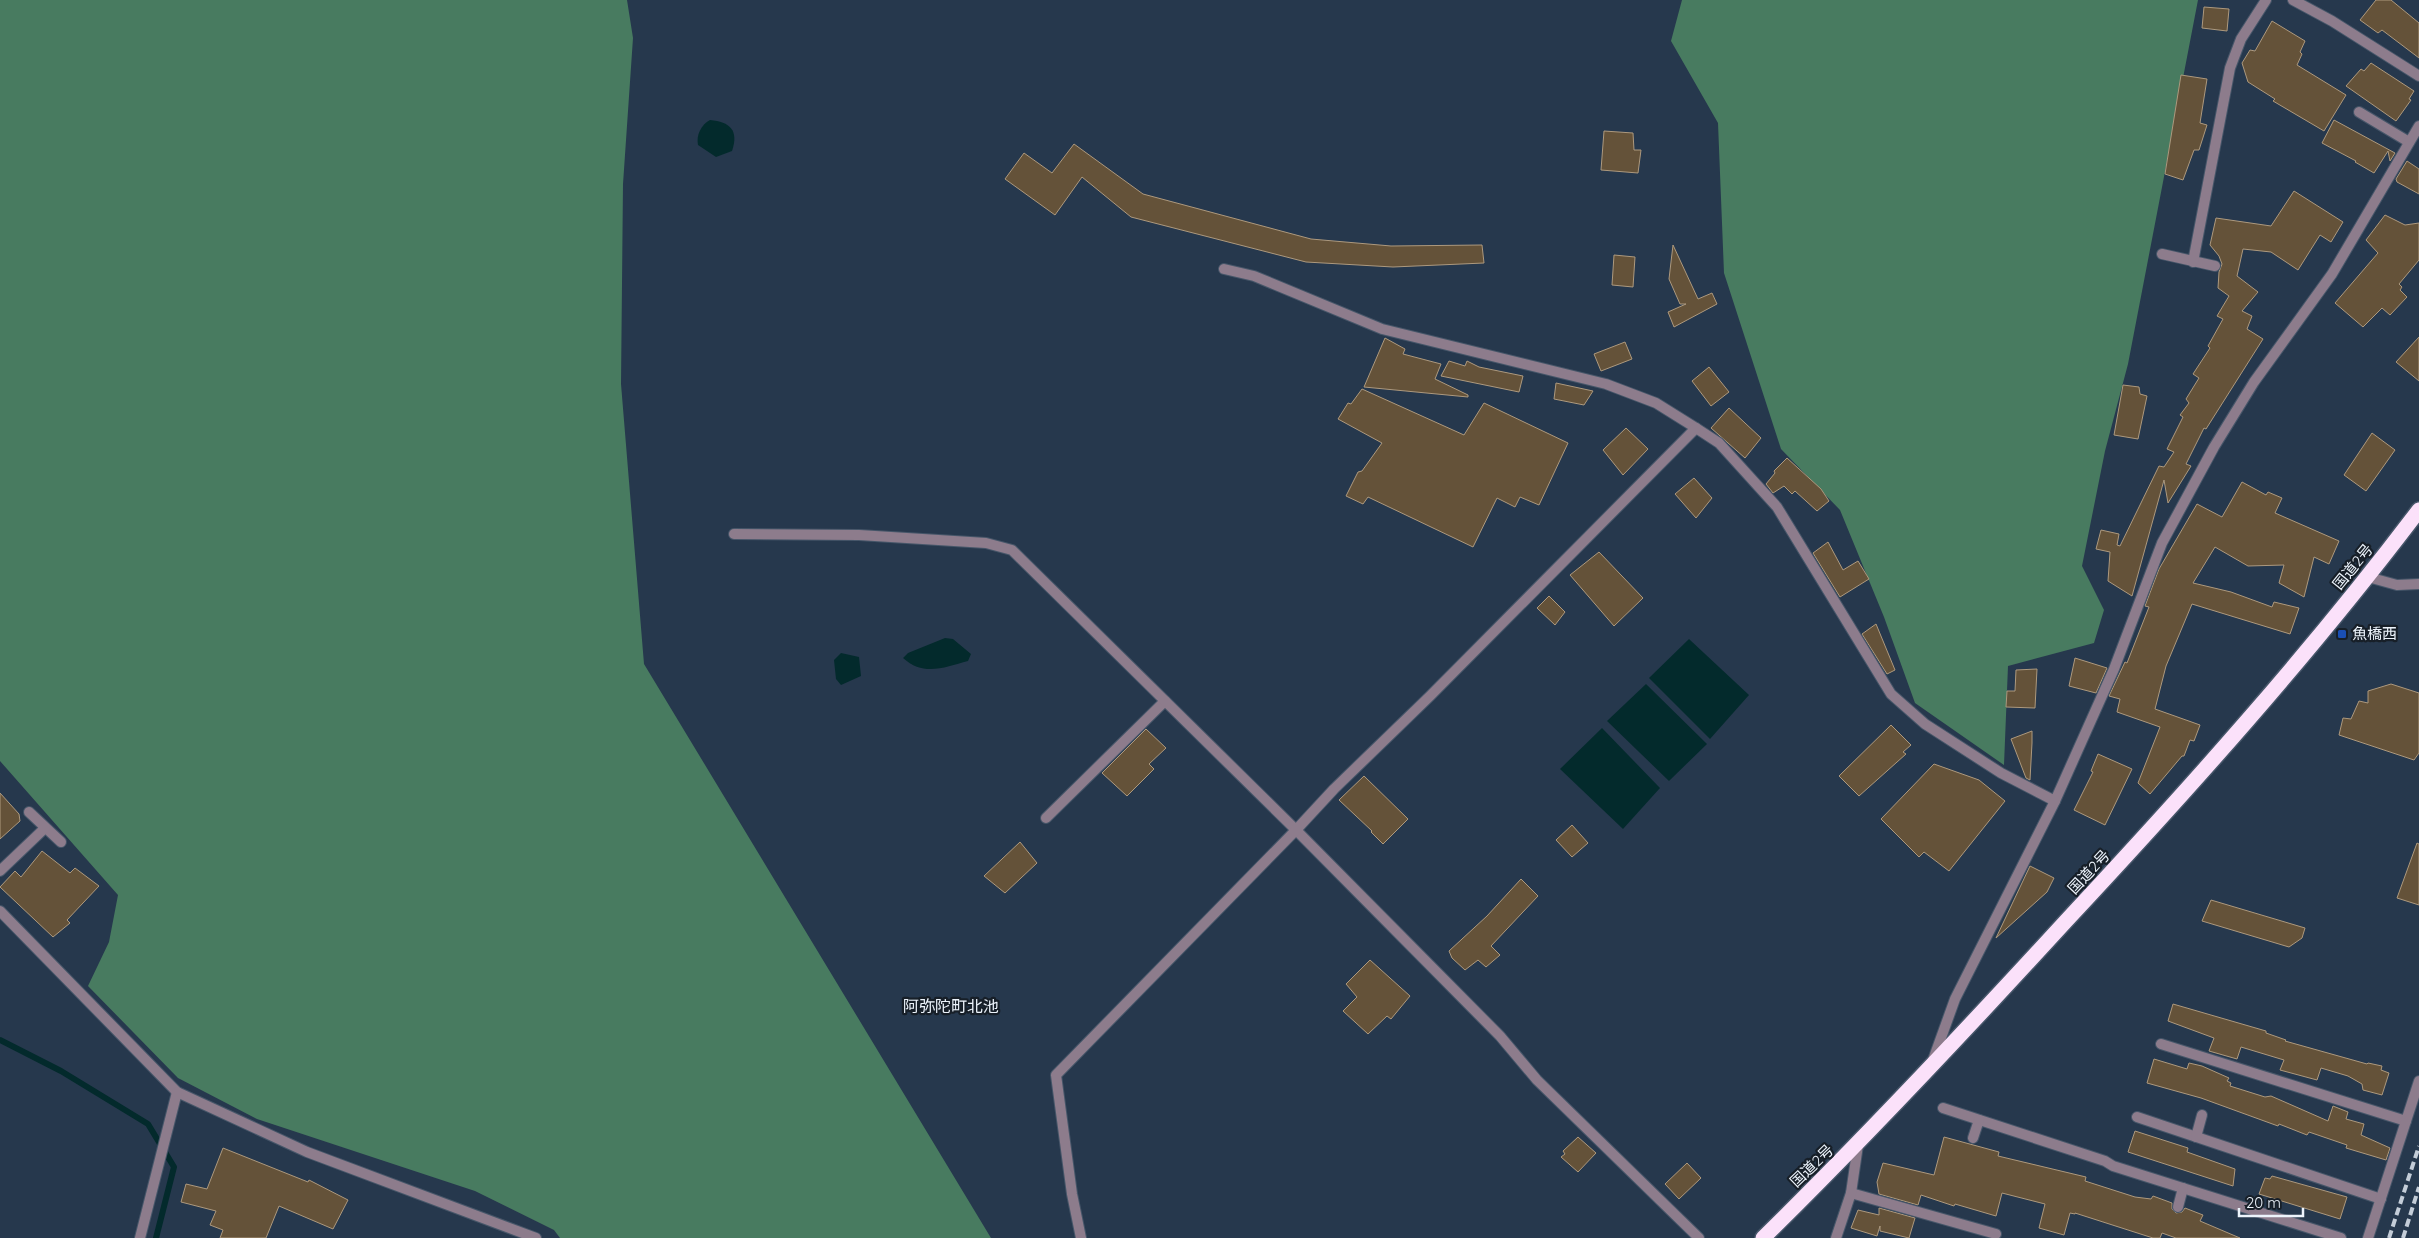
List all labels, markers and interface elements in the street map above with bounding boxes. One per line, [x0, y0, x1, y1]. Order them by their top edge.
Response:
street label: 国道2号 [2328, 540, 2377, 593]
place label: 魚橋西 [2352, 624, 2397, 643]
marker: 魚橋西 [2336, 628, 2348, 640]
street label: 国道2号 [2064, 846, 2114, 898]
district label: 阿弥陀町北池 [903, 996, 999, 1016]
street label: 国道2号 [1786, 1140, 1837, 1191]
scale bar [2239, 1186, 2303, 1218]
text: 20 m [2246, 1193, 2281, 1212]

